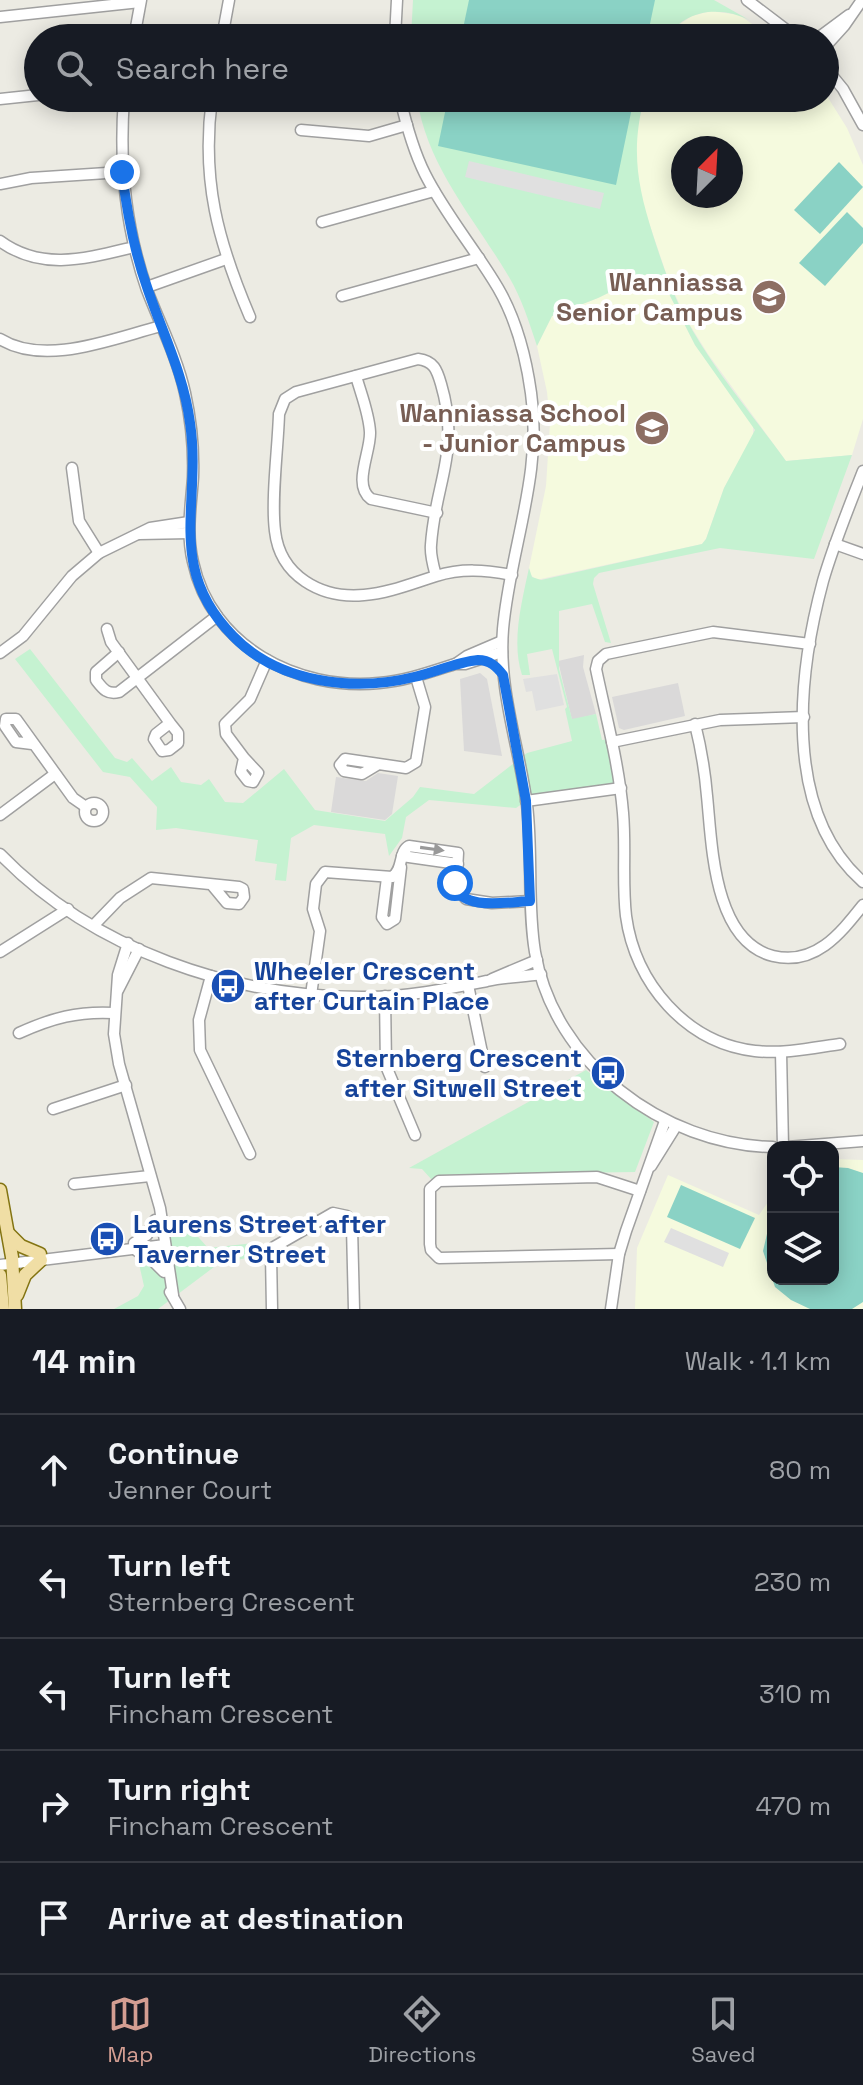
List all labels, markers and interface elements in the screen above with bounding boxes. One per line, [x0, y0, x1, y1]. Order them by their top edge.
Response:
search box [24, 24, 839, 112]
icon: search [52, 46, 96, 90]
text: Search here [116, 49, 289, 88]
north arrow [671, 136, 743, 208]
route end [104, 154, 140, 190]
place label: Wanniassa Senior Campus [556, 265, 743, 329]
school or university icon: Wanniassa Senior Campus [750, 278, 788, 316]
place label: Wanniassa School - Junior Campus [399, 396, 626, 460]
school or university icon: Wanniassa School - Junior Campus [633, 409, 671, 447]
one-way arrow [420, 843, 445, 856]
route start [437, 865, 473, 901]
place label: Wheeler Crescent after Curtain Place [254, 954, 490, 1018]
bus stop icon: Wheeler Crescent after Curtain Place [209, 967, 247, 1005]
place label: Sternberg Crescent after Sitwell Street [336, 1041, 582, 1105]
bus stop icon: Sternberg Crescent after Sitwell Street [589, 1054, 627, 1092]
map controls [767, 1141, 839, 1285]
button: locate [767, 1141, 839, 1213]
place label: Laurens Street after Taverner Street [133, 1207, 386, 1271]
button: layers [767, 1213, 839, 1285]
bus stop icon: Laurens Street after Taverner Street [88, 1220, 126, 1258]
text: 14 min [32, 1340, 137, 1383]
text: Walk · 1.1 km [685, 1344, 831, 1378]
text: Continue [108, 1434, 239, 1473]
icon: ahead [32, 1448, 76, 1492]
text: 80 m [769, 1453, 831, 1487]
text: Jenner Court [108, 1473, 272, 1507]
text: Turn left [108, 1546, 231, 1585]
icon: left [32, 1560, 76, 1604]
text: 230 m [754, 1565, 831, 1599]
text: Sternberg Crescent [108, 1585, 355, 1619]
text: Turn left [108, 1658, 231, 1697]
icon: left [32, 1672, 76, 1716]
text: 310 m [759, 1677, 831, 1711]
text: Fincham Crescent [108, 1697, 333, 1731]
text: Turn right [108, 1770, 251, 1809]
icon: right [32, 1784, 76, 1828]
text: 470 m [755, 1789, 831, 1823]
text: Fincham Crescent [108, 1809, 333, 1843]
icon: arrive [32, 1896, 76, 1940]
text: Arrive at destination [108, 1899, 404, 1938]
tab: Map [108, 1992, 153, 2068]
tab: Directions [368, 1992, 476, 2068]
tab: Saved [691, 1992, 755, 2068]

